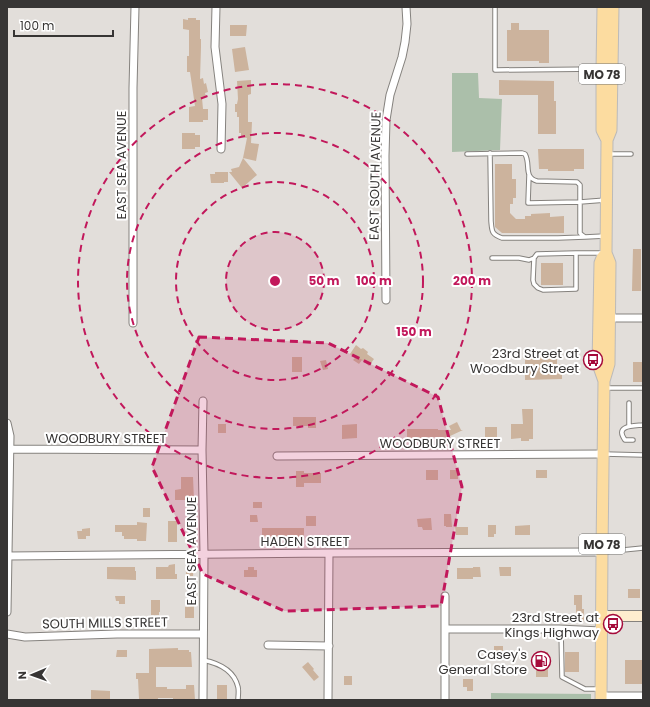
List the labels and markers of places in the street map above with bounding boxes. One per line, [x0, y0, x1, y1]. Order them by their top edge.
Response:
centre of rings [268, 274, 282, 288]
place label: 23rd Street at Woodbury Street [470, 344, 579, 378]
bus stop icon: 23rd Street at Woodbury Street [582, 349, 604, 371]
place label: 23rd Street at Kings Highway [505, 608, 600, 642]
bus stop icon: 23rd Street at Kings Highway [602, 613, 624, 635]
place label: Casey's General Store [439, 645, 527, 679]
fuel station icon: Casey's General Store [530, 650, 552, 672]

